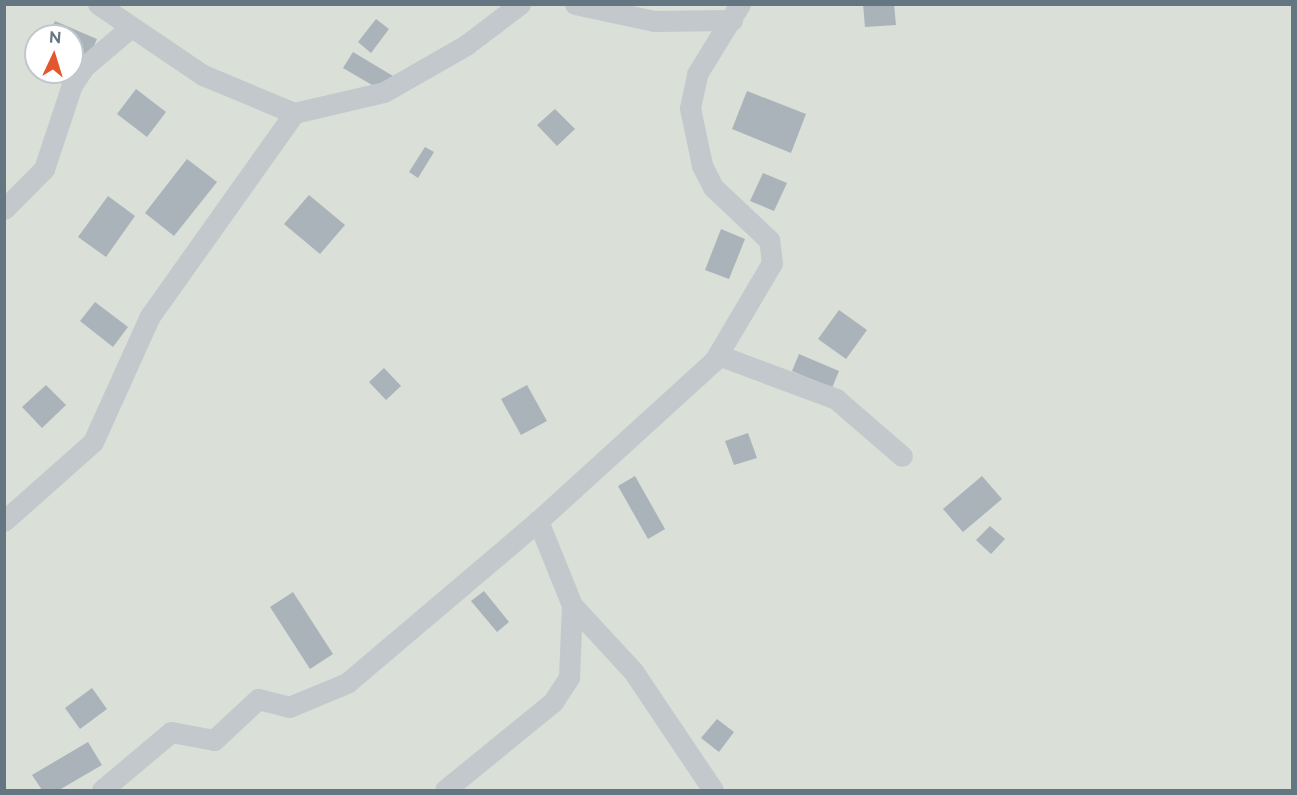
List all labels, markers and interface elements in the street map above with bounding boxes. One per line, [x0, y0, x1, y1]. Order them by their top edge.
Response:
north arrow [24, 24, 84, 84]
text: N [48, 28, 62, 47]

